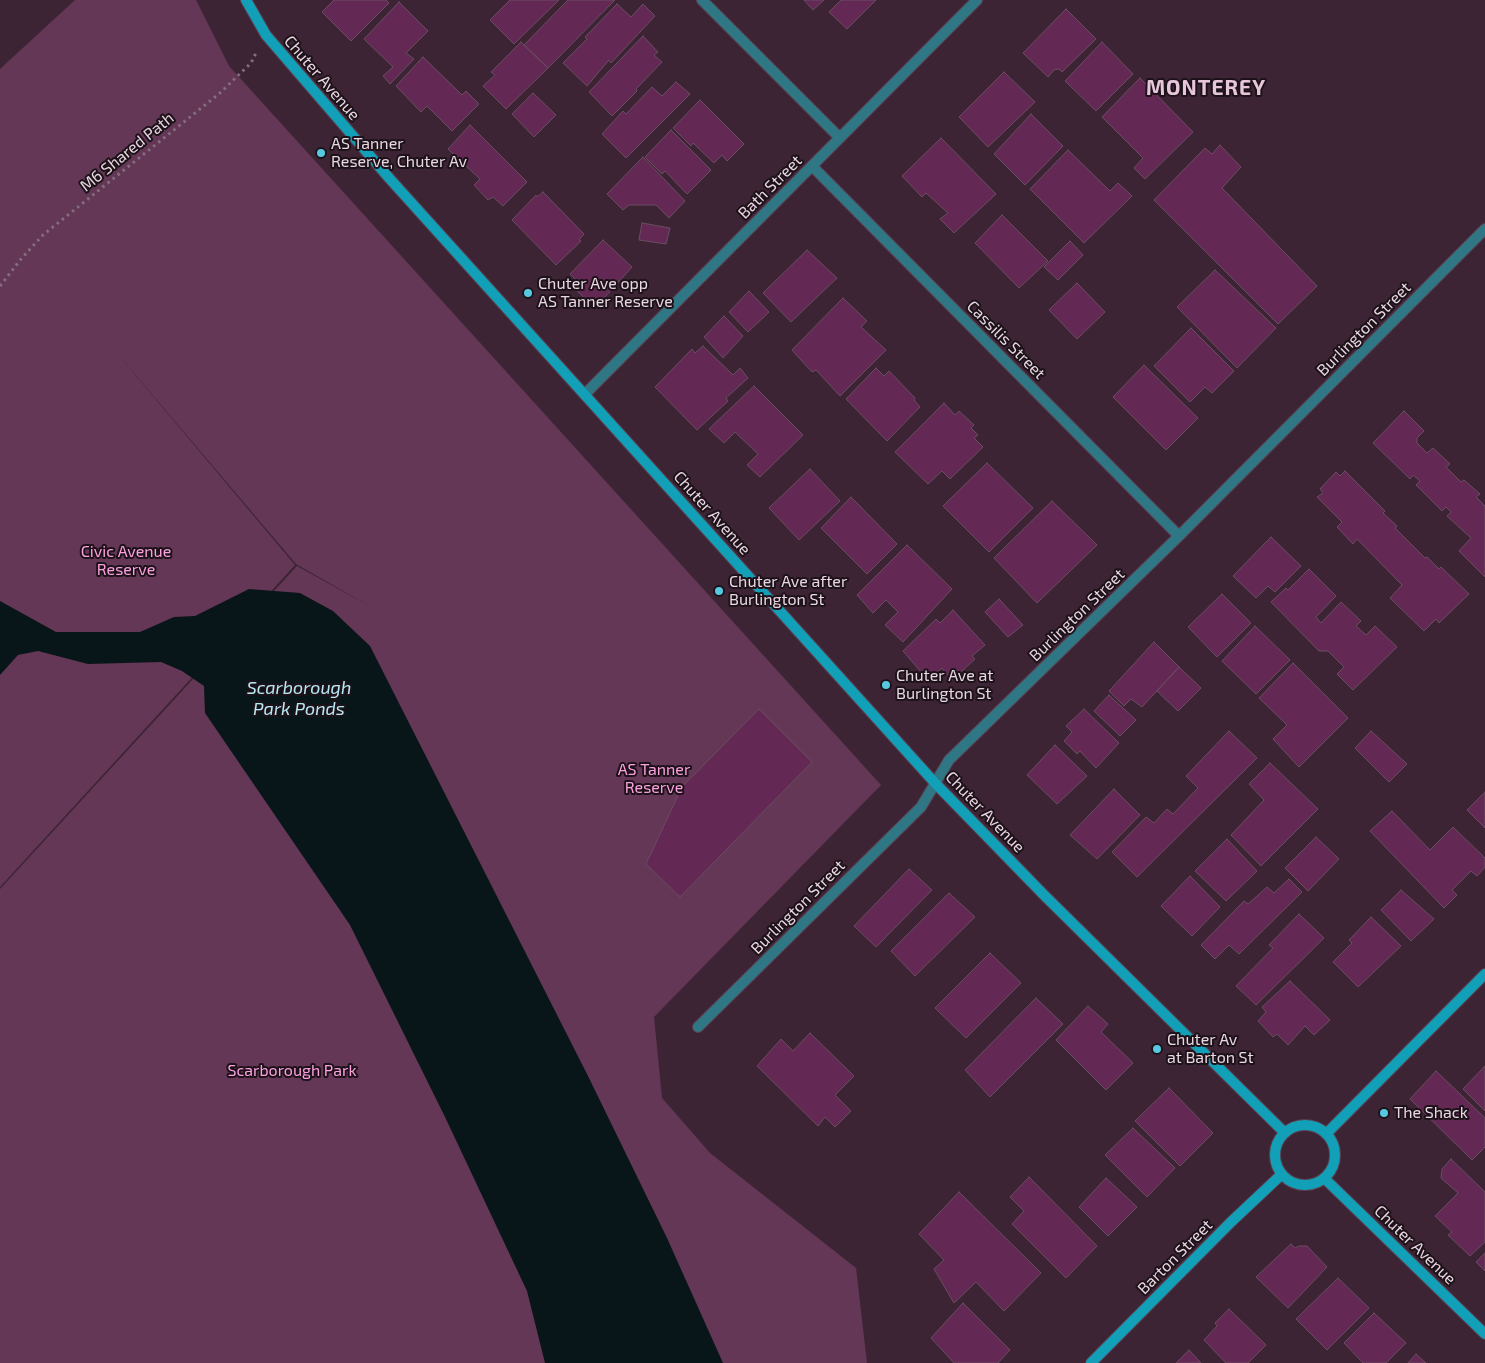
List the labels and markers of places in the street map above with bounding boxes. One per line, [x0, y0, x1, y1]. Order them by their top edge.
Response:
place label: AS Tanner Reserve, Chuter Av [331, 134, 467, 172]
marker: AS Tanner Reserve, Chuter Av [315, 147, 327, 159]
place label: Chuter Ave opp AS Tanner Reserve [538, 274, 673, 312]
marker: Chuter Ave opp AS Tanner Reserve [522, 287, 534, 299]
place label: Chuter Ave after Burlington St [729, 572, 847, 610]
marker: Chuter Ave after Burlington St [713, 585, 725, 597]
place label: Chuter Ave at Burlington St [896, 666, 993, 704]
marker: Chuter Ave at Burlington St [880, 679, 892, 691]
place label: Chuter Av at Barton St [1167, 1030, 1254, 1068]
marker: Chuter Av at Barton St [1151, 1043, 1163, 1055]
place label: The Shack [1394, 1103, 1468, 1123]
marker: The Shack [1378, 1107, 1390, 1119]

